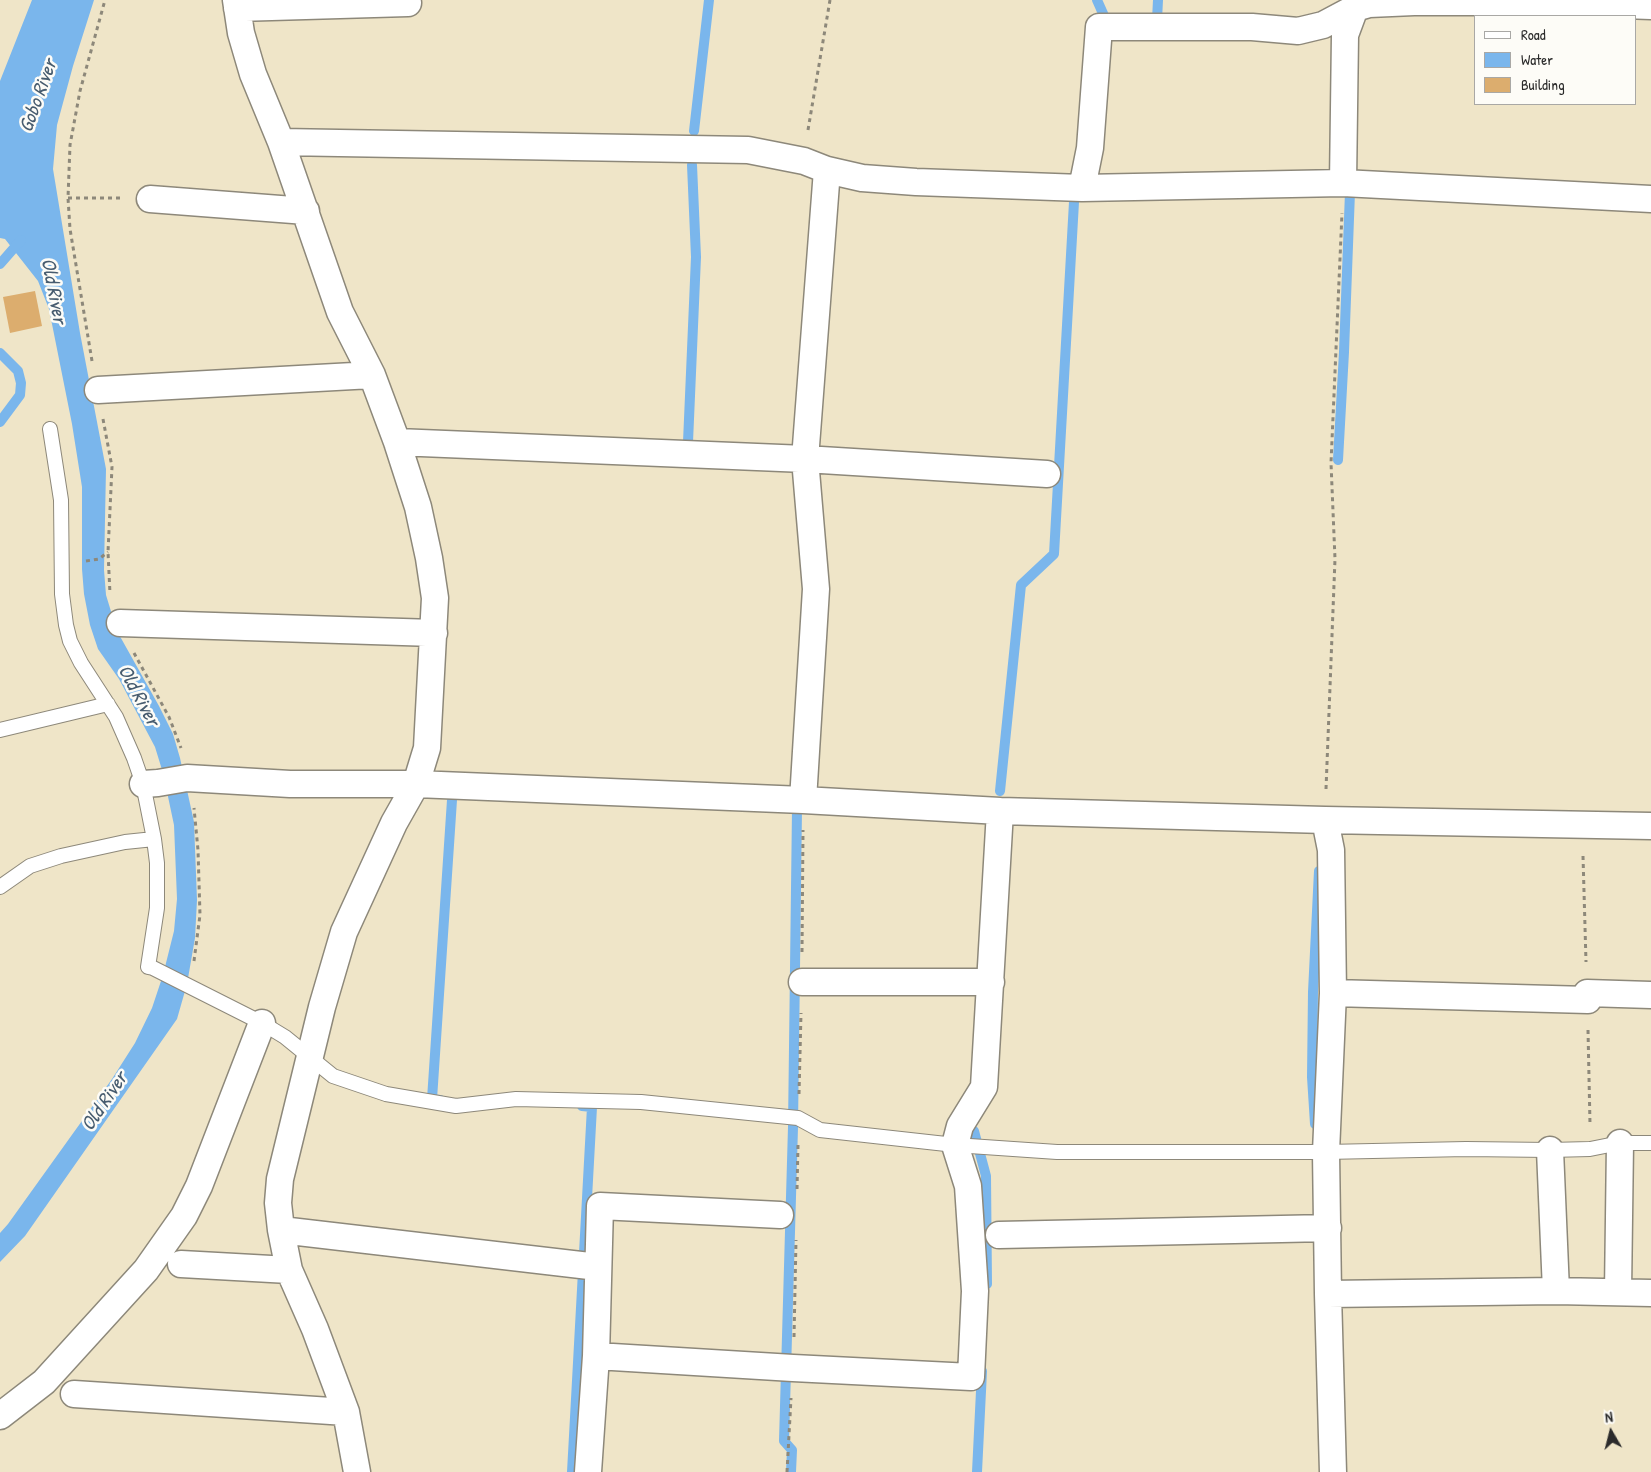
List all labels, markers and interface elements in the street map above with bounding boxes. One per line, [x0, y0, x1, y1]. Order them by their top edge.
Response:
legend [1474, 15, 1636, 105]
text: Road [1521, 24, 1546, 45]
text: Water [1521, 49, 1553, 70]
water label: Gobo River [15, 56, 63, 136]
text: Building [1521, 74, 1565, 95]
water label: Old River [35, 256, 71, 326]
water label: Old River [112, 661, 164, 731]
water label: Old River [77, 1068, 133, 1136]
north arrow [1586, 1407, 1636, 1457]
text: N [1604, 1407, 1614, 1427]

